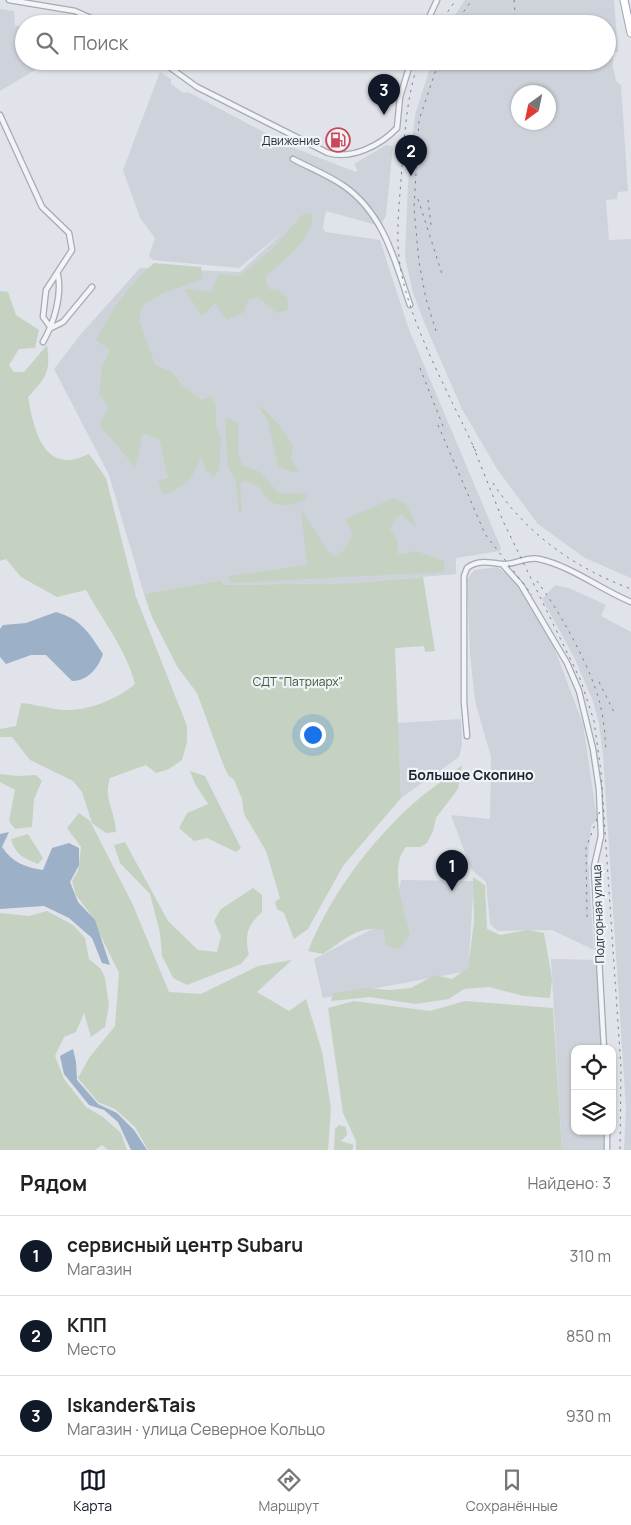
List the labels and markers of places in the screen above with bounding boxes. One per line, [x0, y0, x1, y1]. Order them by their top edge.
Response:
pin: 3 [368, 74, 400, 115]
fuel station icon: Движение [325, 127, 351, 153]
place label: Движение [262, 132, 320, 149]
pin: 2 [395, 135, 427, 176]
pin: 1 [436, 850, 468, 891]

